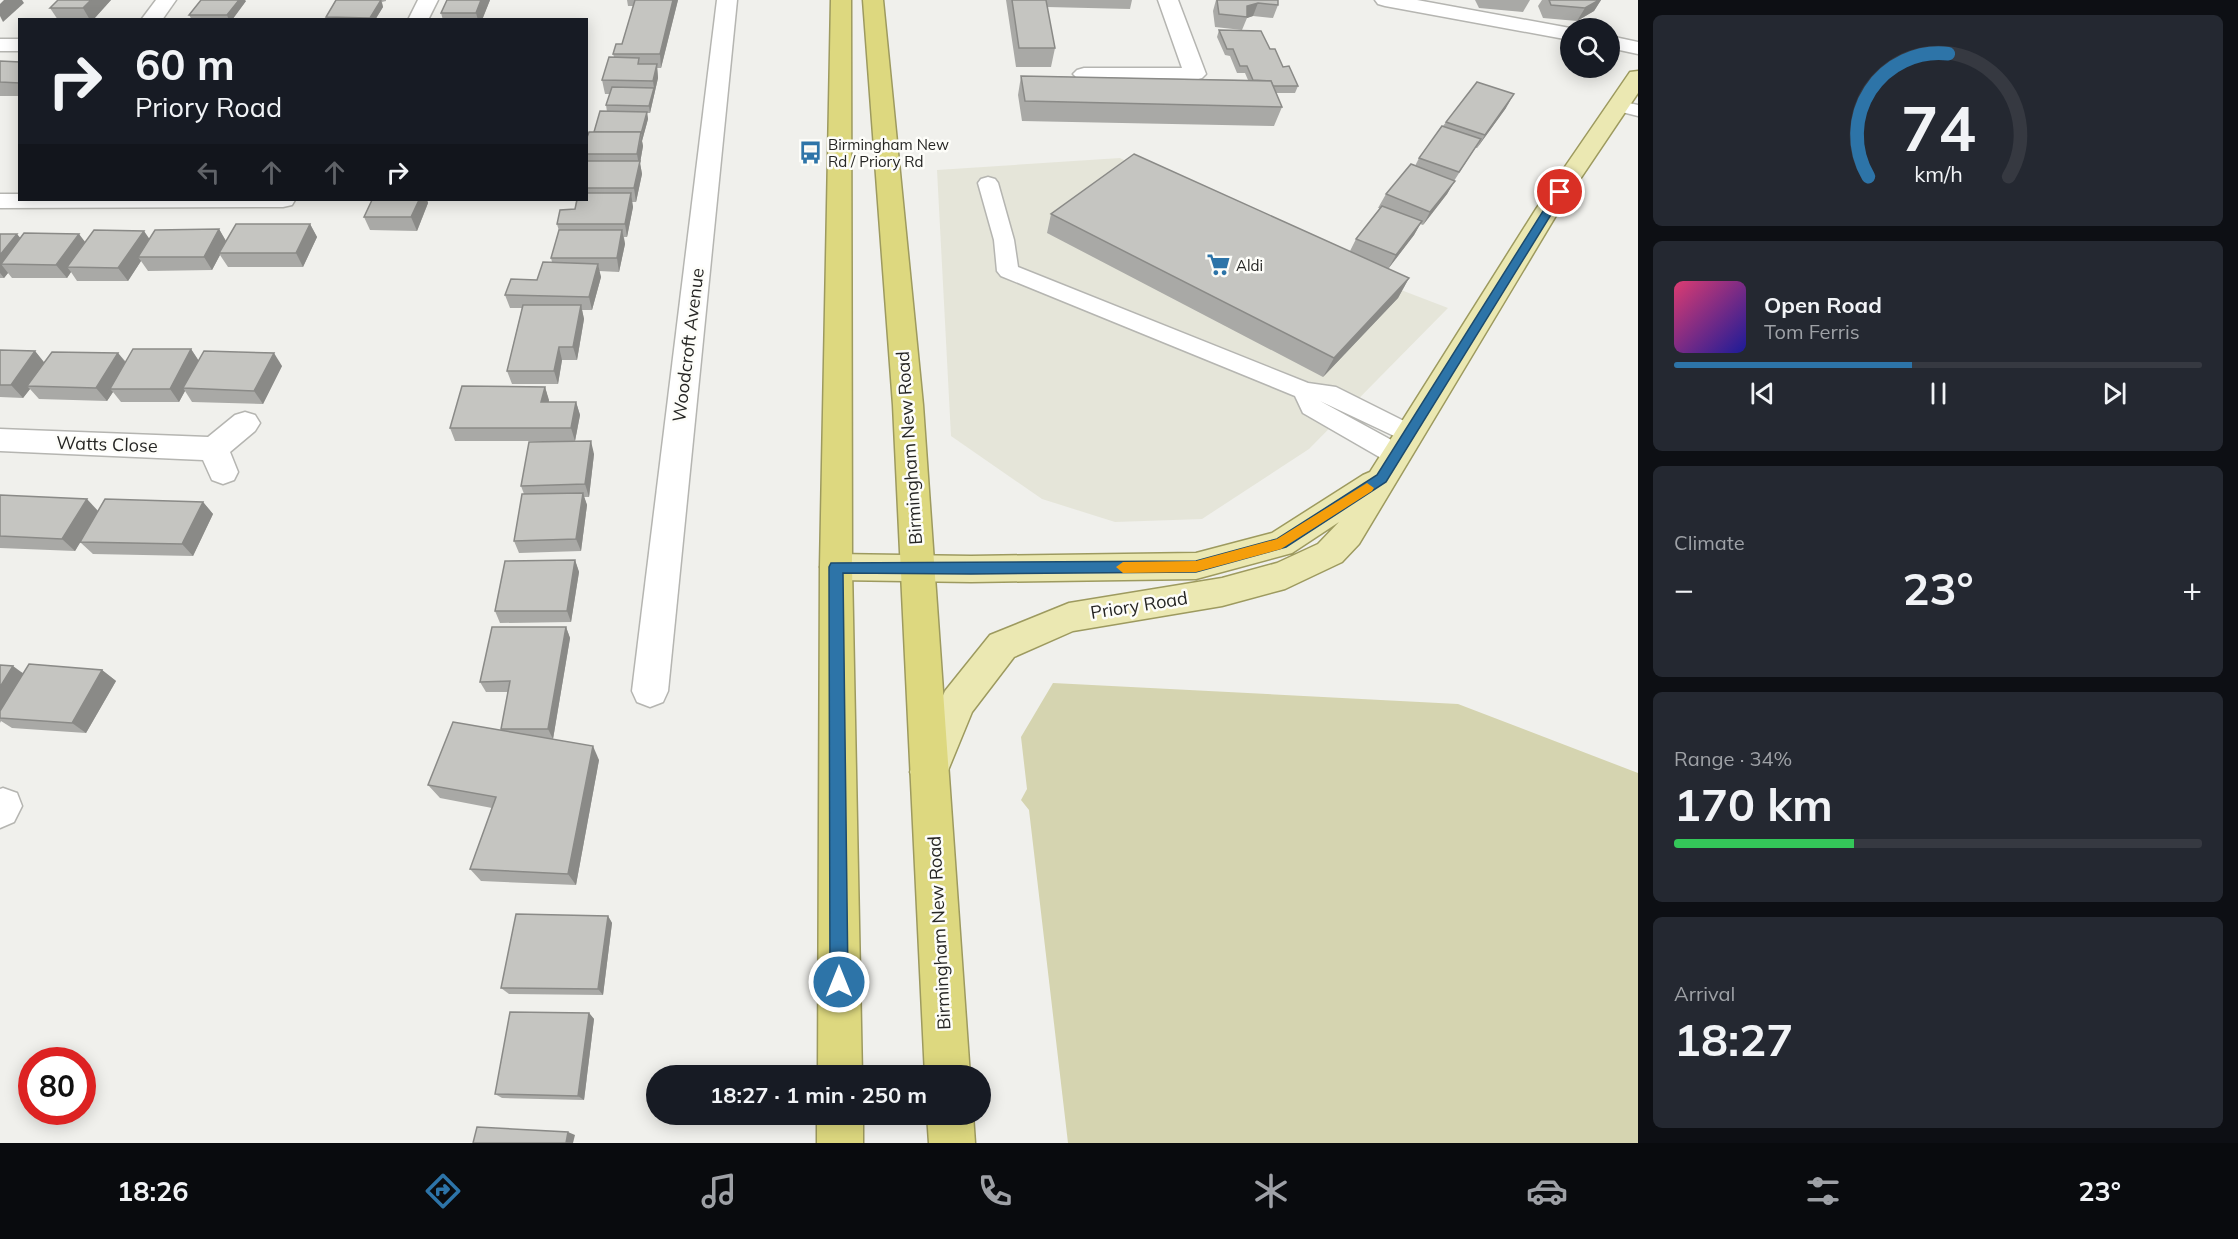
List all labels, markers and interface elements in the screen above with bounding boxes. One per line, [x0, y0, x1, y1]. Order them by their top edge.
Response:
map controls [1560, 18, 1620, 78]
button: search [1560, 18, 1620, 78]
text: 60 m [135, 38, 235, 91]
icon: right [36, 42, 114, 120]
text: 74 [1901, 88, 1975, 167]
text: Priory Road [135, 90, 282, 124]
place label: Birmingham New Rd / Priory Rd [828, 135, 949, 171]
bus stop icon: Birmingham New Rd / Priory Rd [797, 140, 823, 166]
icon: left [192, 156, 225, 189]
icon: ahead [255, 156, 288, 189]
icon: ahead [318, 156, 351, 189]
icon: right [381, 156, 414, 189]
text: km/h [1914, 161, 1962, 188]
pin [1534, 166, 1585, 217]
icon: arrive [1543, 175, 1576, 208]
supermarket icon: Aldi [1205, 252, 1231, 278]
place label: Aldi [1236, 256, 1263, 275]
street label: Woodcroft Avenue [667, 267, 709, 423]
text: Open Road [1764, 291, 1882, 319]
text: Tom Ferris [1764, 319, 1860, 344]
street label: Birmingham New Road [891, 350, 927, 546]
icon: previous [1746, 377, 1779, 410]
icon: pause [1922, 377, 1955, 410]
icon: next [2098, 377, 2131, 410]
street label: Watts Close [56, 431, 158, 457]
text: Climate [1674, 530, 1745, 555]
text: 23° [1902, 560, 1974, 616]
text: − [1674, 568, 1694, 609]
text: + [2182, 568, 2202, 609]
street label: Priory Road [1089, 586, 1189, 624]
text: Range · 34% [1674, 746, 1792, 771]
text: 170 km [1674, 776, 1833, 832]
street label: Birmingham New Road [922, 836, 956, 1030]
position arrow [807, 950, 871, 1014]
text: Arrival [1674, 981, 1735, 1006]
text: 18:27 [1674, 1011, 1793, 1067]
speed limit sign: 80 [18, 1047, 96, 1125]
text: 18:27 · 1 min · 250 m [710, 1081, 927, 1109]
icon: directions [422, 1170, 464, 1212]
icon: music [698, 1170, 740, 1212]
icon: phone [974, 1170, 1016, 1212]
icon: climate [1250, 1170, 1292, 1212]
icon: car [1526, 1170, 1568, 1212]
icon: filters [1802, 1170, 1844, 1212]
text: 18:26 [117, 1174, 188, 1208]
text: 23° [2078, 1174, 2121, 1208]

